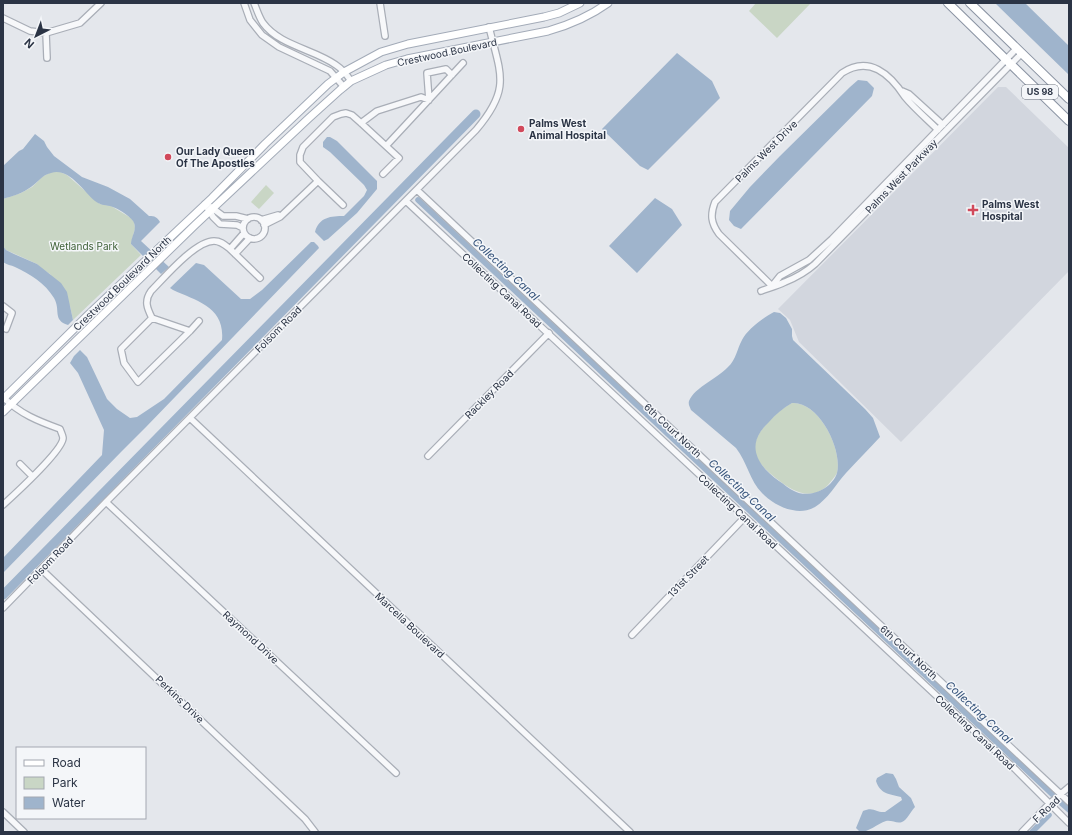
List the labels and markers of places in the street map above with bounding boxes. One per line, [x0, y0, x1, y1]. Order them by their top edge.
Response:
place label: Palms West Animal Hospital [529, 117, 606, 141]
marker: Palms West Animal Hospital [516, 124, 526, 134]
place label: Our Lady Queen Of The Apostles [176, 145, 255, 169]
marker: Our Lady Queen Of The Apostles [163, 152, 173, 162]
place label: Palms West Hospital [982, 198, 1039, 222]
marker: Palms West Hospital [967, 204, 979, 216]

